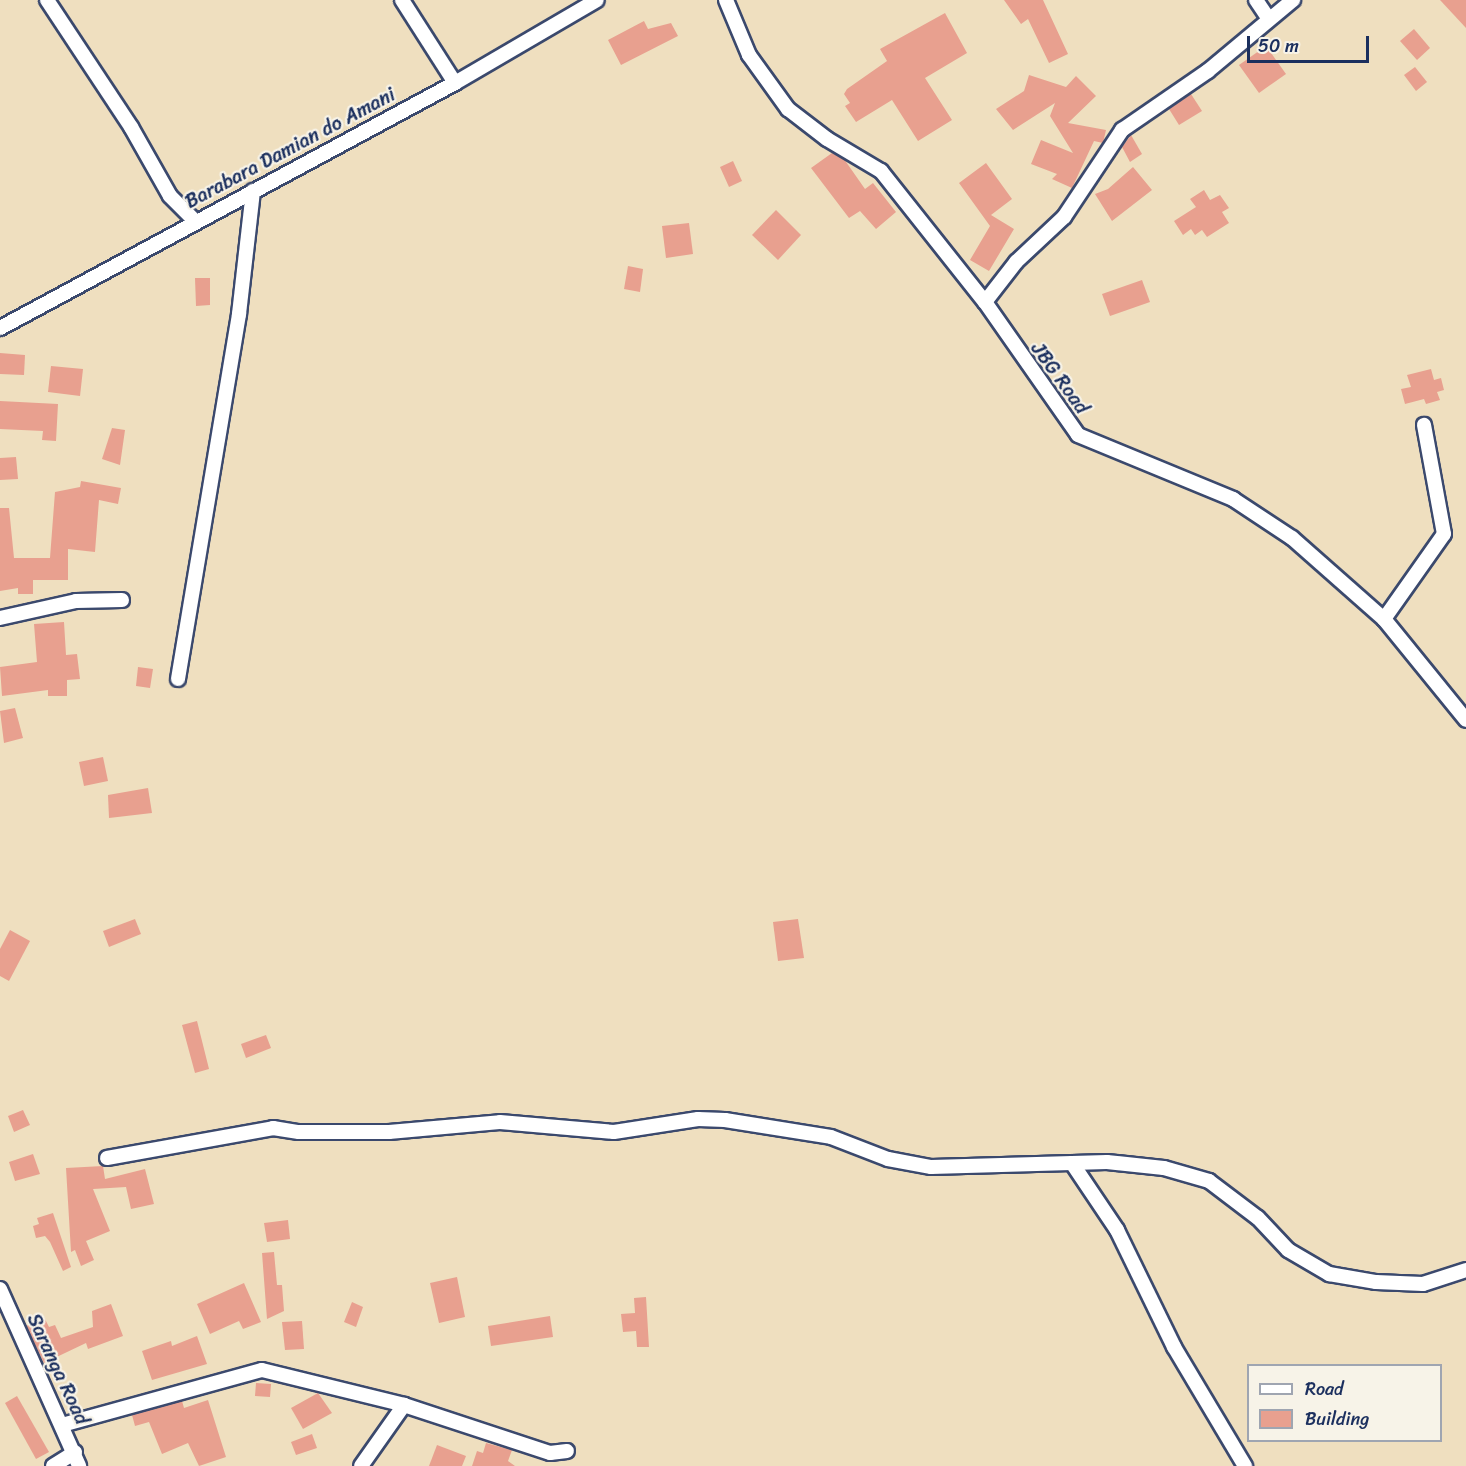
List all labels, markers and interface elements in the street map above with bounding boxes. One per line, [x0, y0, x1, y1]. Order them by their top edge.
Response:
scale bar [1250, 24, 1372, 62]
text: 50 m [1258, 30, 1299, 62]
street label: Barabara Damian do Amani [181, 82, 399, 214]
street label: JBG Road [1026, 337, 1094, 419]
street label: Saranga Road [22, 1310, 94, 1428]
legend [1247, 1364, 1442, 1442]
text: Road [1305, 1373, 1344, 1405]
text: Building [1305, 1403, 1369, 1435]

